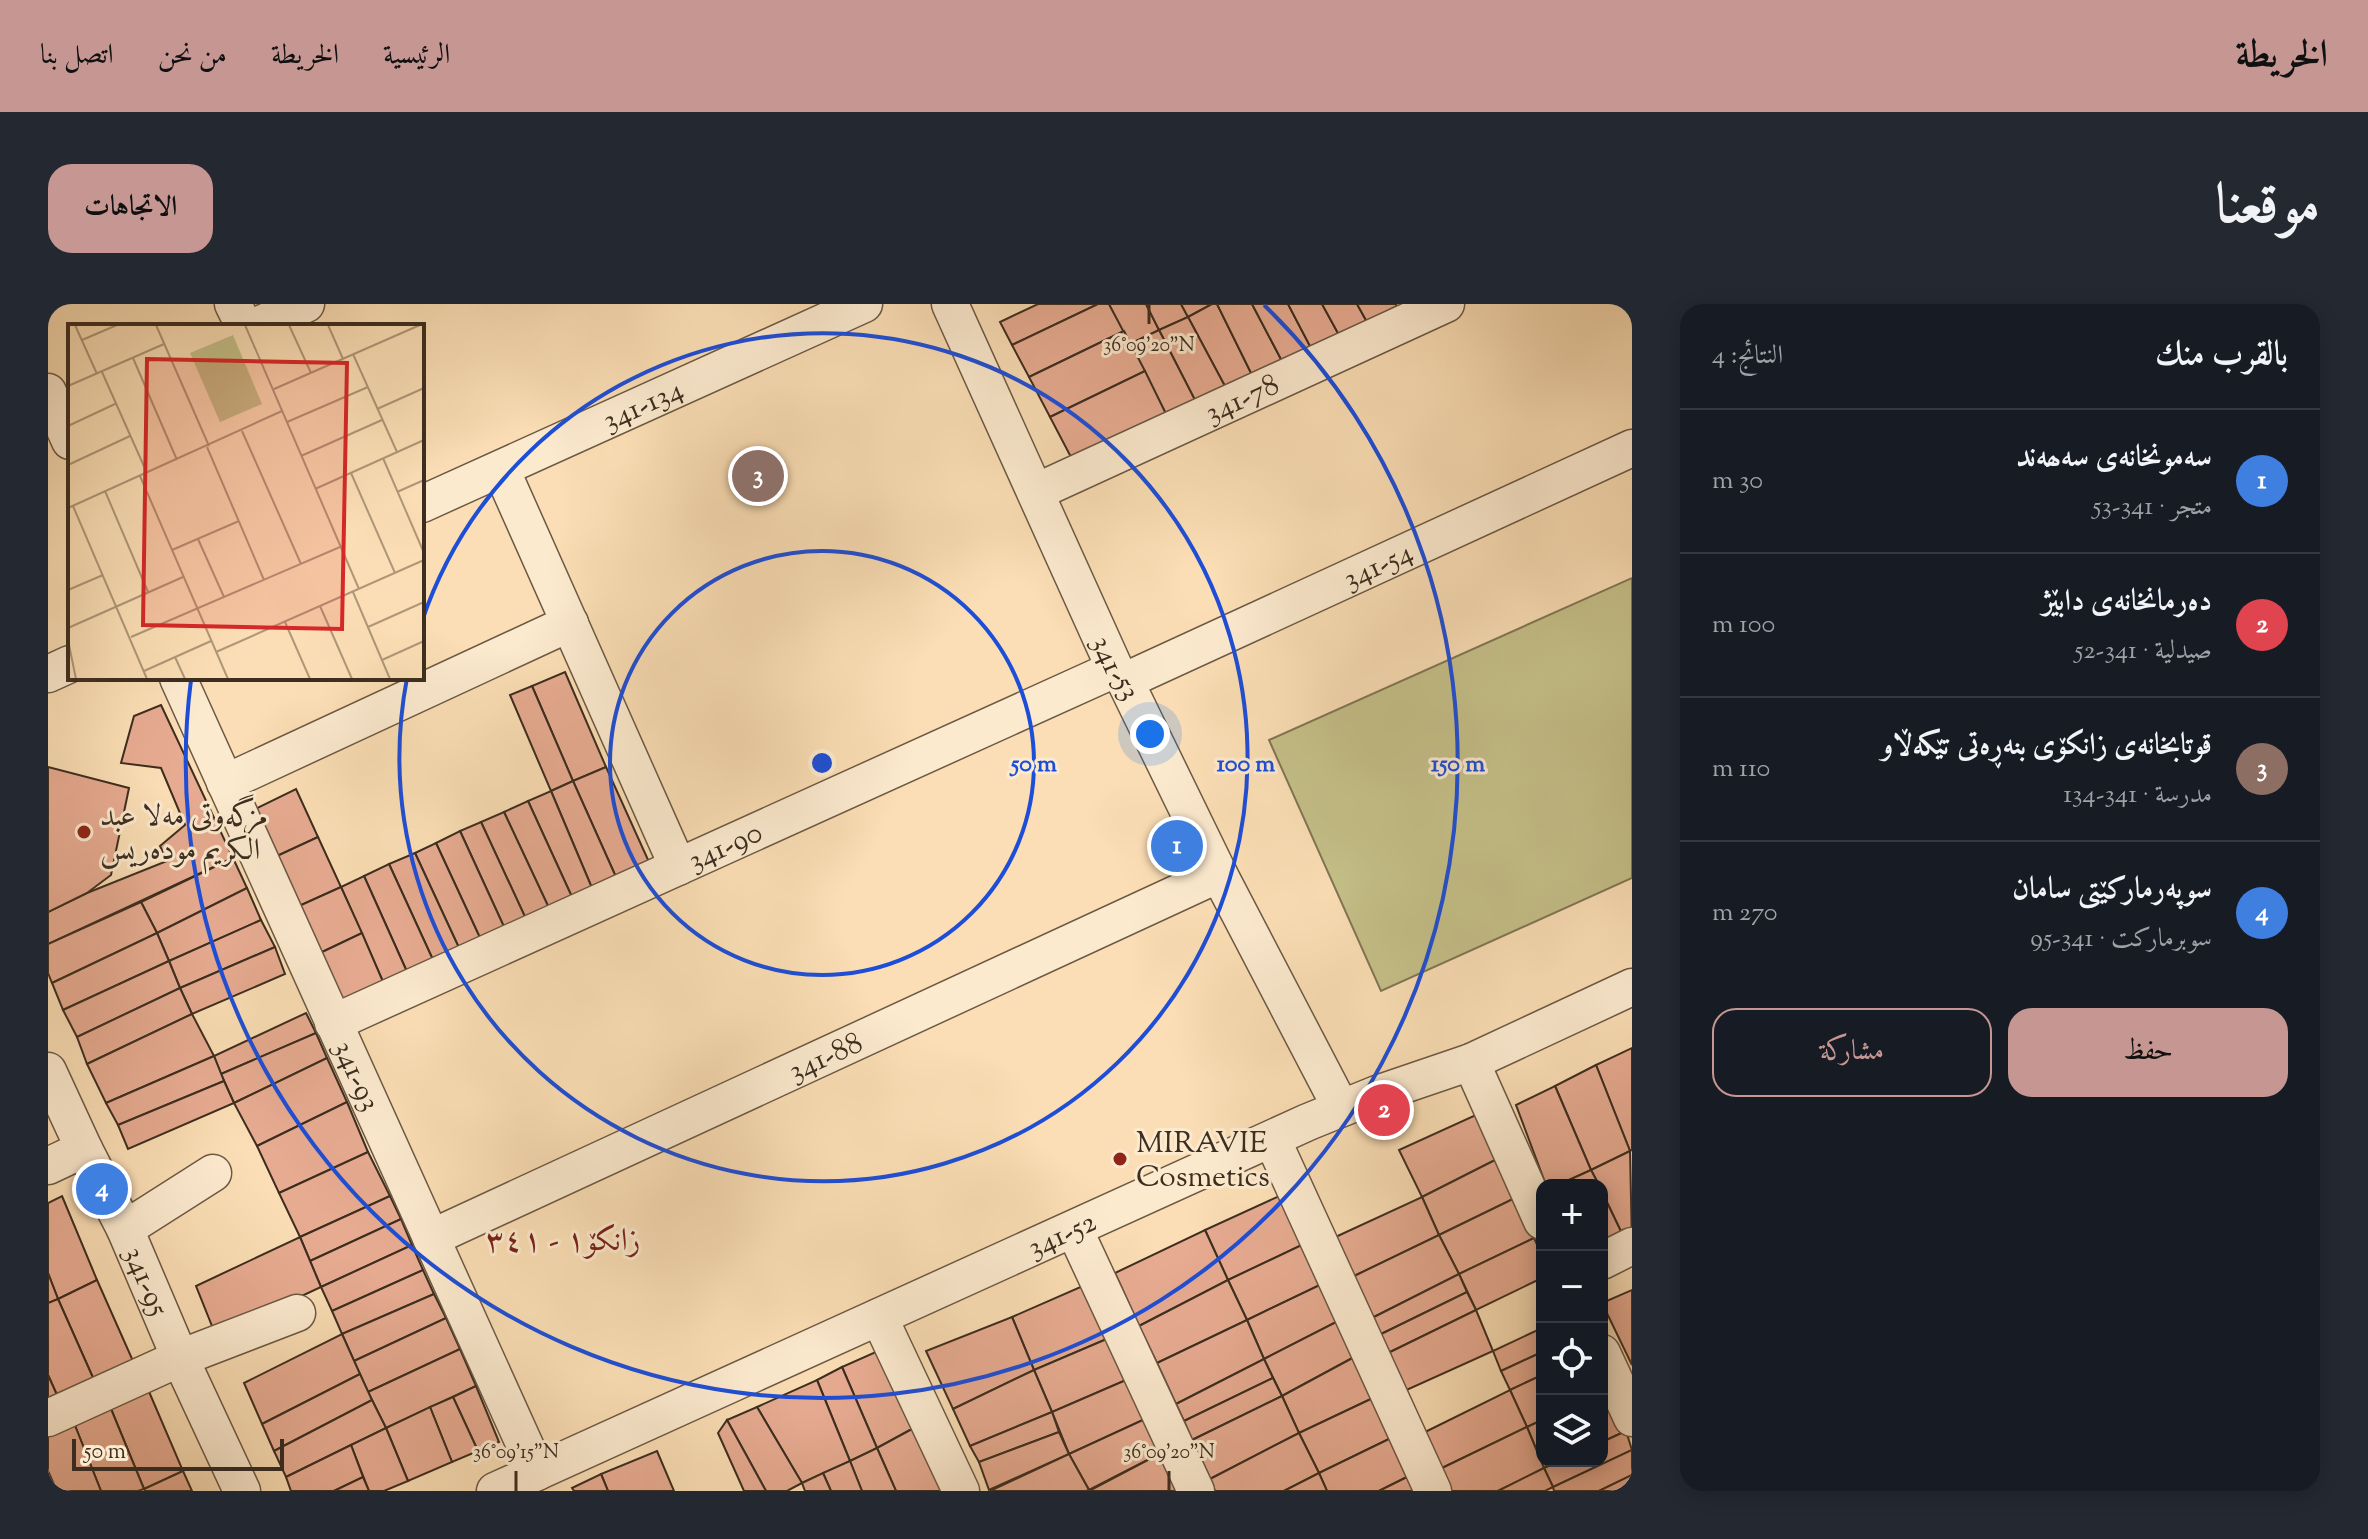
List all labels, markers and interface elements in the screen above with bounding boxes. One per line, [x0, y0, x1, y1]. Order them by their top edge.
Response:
text: الخريطة [2236, 30, 2328, 84]
text: اتصل بنا [40, 36, 114, 76]
text: من نحن [158, 36, 227, 76]
text: الخريطة [271, 36, 339, 76]
text: الرئيسية [383, 36, 450, 76]
button: الاتجاهات [48, 164, 213, 253]
text: موقعنا [2215, 168, 2320, 249]
inset map [68, 324, 424, 680]
text: بالقرب منك [2155, 331, 2288, 380]
text: 36°09'20"N [1103, 332, 1195, 361]
text: النتائج: 4 [1712, 338, 1783, 375]
street label: 341-78 [1198, 364, 1287, 436]
street label: 341-134 [596, 370, 691, 444]
text: سەمونخانەی سەھەند [2016, 437, 2212, 480]
pin: 3 [732, 446, 784, 506]
text: 30 m [1712, 463, 1763, 500]
text: 1 [2258, 463, 2266, 500]
text: متجر · 341-53 [2092, 489, 2212, 526]
street label: 341-54 [1337, 532, 1421, 602]
text: دەرمانخانەی دابێژ [2042, 581, 2212, 624]
text: 100 m [1712, 607, 1775, 644]
text: 2 [2256, 607, 2268, 644]
street label: 341-53 [1079, 629, 1150, 708]
text: صيدلية · 341-52 [2075, 633, 2212, 670]
your location [1130, 714, 1170, 754]
text: قوتابخانه‌ی زانکۆی بنەڕەتی تێکەڵاو [1881, 725, 2212, 768]
text: 50 m [1009, 748, 1057, 782]
text: 100 m [1217, 748, 1275, 782]
text: 150 m [1431, 748, 1485, 782]
centre of rings [808, 749, 836, 777]
text: 110 m [1712, 751, 1770, 788]
text: 3 [2257, 751, 2267, 788]
text: مدرسة · 341-134 [2063, 777, 2212, 814]
place label: مزگه‌وتی مه‌لا عبد الكريم موده‌ریس [100, 794, 268, 875]
street label: 341-90 [681, 812, 770, 884]
pin: 1 [1151, 816, 1203, 876]
marker: مزگه‌وتی مه‌لا عبد الكريم موده‌ریس [75, 823, 93, 841]
text: سوپەرمارکێتی سامان [2012, 869, 2212, 912]
text: 270 m [1712, 895, 1778, 932]
text: 4 [2255, 895, 2269, 932]
text: سوبرماركت · 341-95 [2030, 921, 2212, 958]
button: مشاركة [1712, 1008, 1992, 1097]
button: حفظ [2008, 1008, 2288, 1097]
street label: 341-88 [782, 1023, 870, 1094]
street label: 341-93 [320, 1034, 390, 1119]
pin: 2 [1358, 1080, 1410, 1140]
place label: MIRAVIE Cosmetics [1136, 1123, 1270, 1200]
marker: MIRAVIE Cosmetics [1111, 1150, 1129, 1168]
pin: 4 [76, 1159, 128, 1219]
map controls [1536, 1179, 1608, 1467]
button: + [1536, 1179, 1608, 1251]
street label: 341-52 [1021, 1202, 1104, 1271]
district label: زانکۆ١ - ٣٤١ [485, 1219, 641, 1265]
street label: 341-95 [111, 1240, 179, 1323]
button: − [1536, 1251, 1608, 1323]
button: locate [1536, 1323, 1608, 1395]
button: layers [1536, 1395, 1608, 1467]
scale bar [72, 1435, 284, 1471]
text: 50 m [84, 1437, 126, 1469]
text: 36°09'15"N [473, 1439, 559, 1468]
text: 36°09'20"N [1123, 1439, 1215, 1468]

